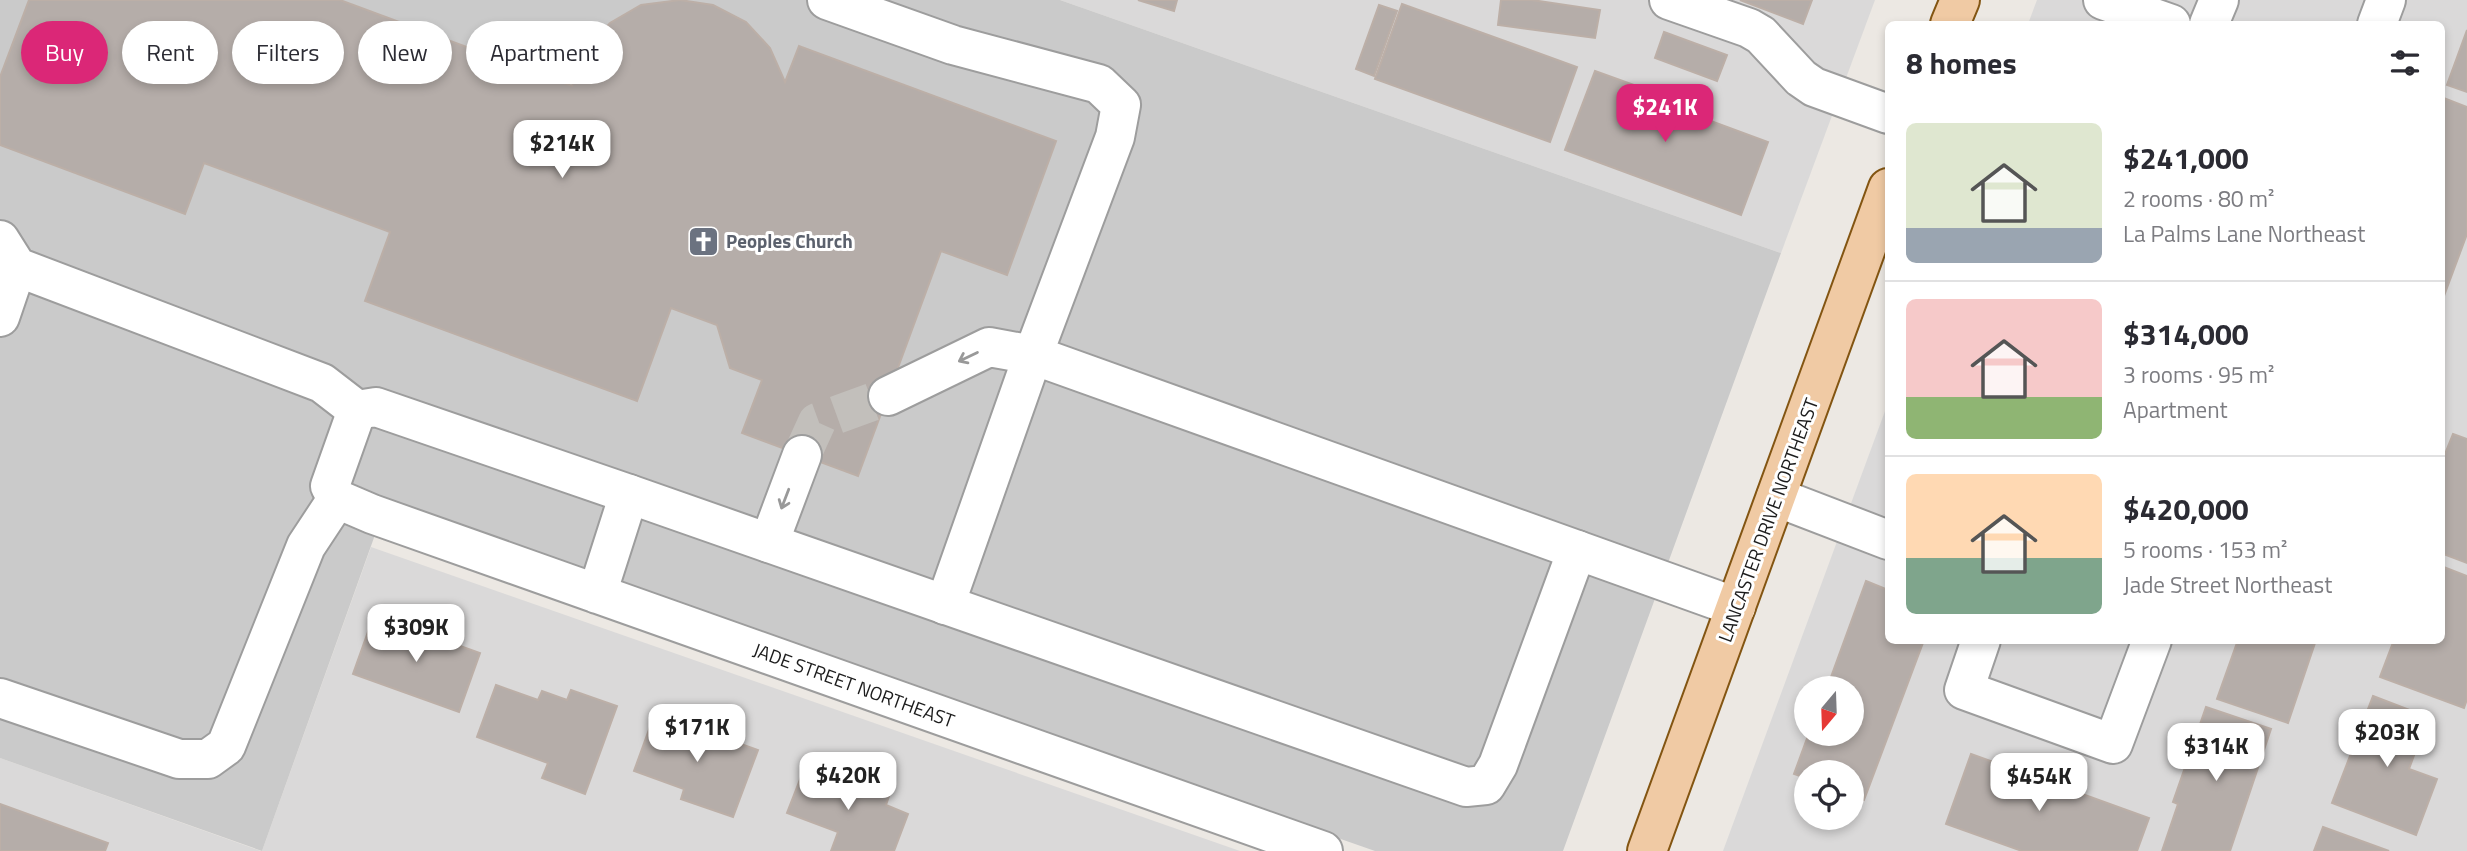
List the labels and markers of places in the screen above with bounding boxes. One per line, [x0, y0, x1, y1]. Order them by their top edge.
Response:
pin: $241K [1616, 85, 1714, 144]
pin: $214K [513, 120, 611, 180]
church icon: Peoples Church [686, 224, 720, 258]
place label: Peoples Church [726, 226, 853, 255]
pin: $309K [367, 604, 465, 664]
pin: $171K [648, 704, 746, 764]
pin: $203K [2338, 710, 2436, 769]
pin: $314K [2167, 724, 2265, 783]
pin: $420K [799, 752, 897, 812]
pin: $454K [1990, 754, 2088, 813]

